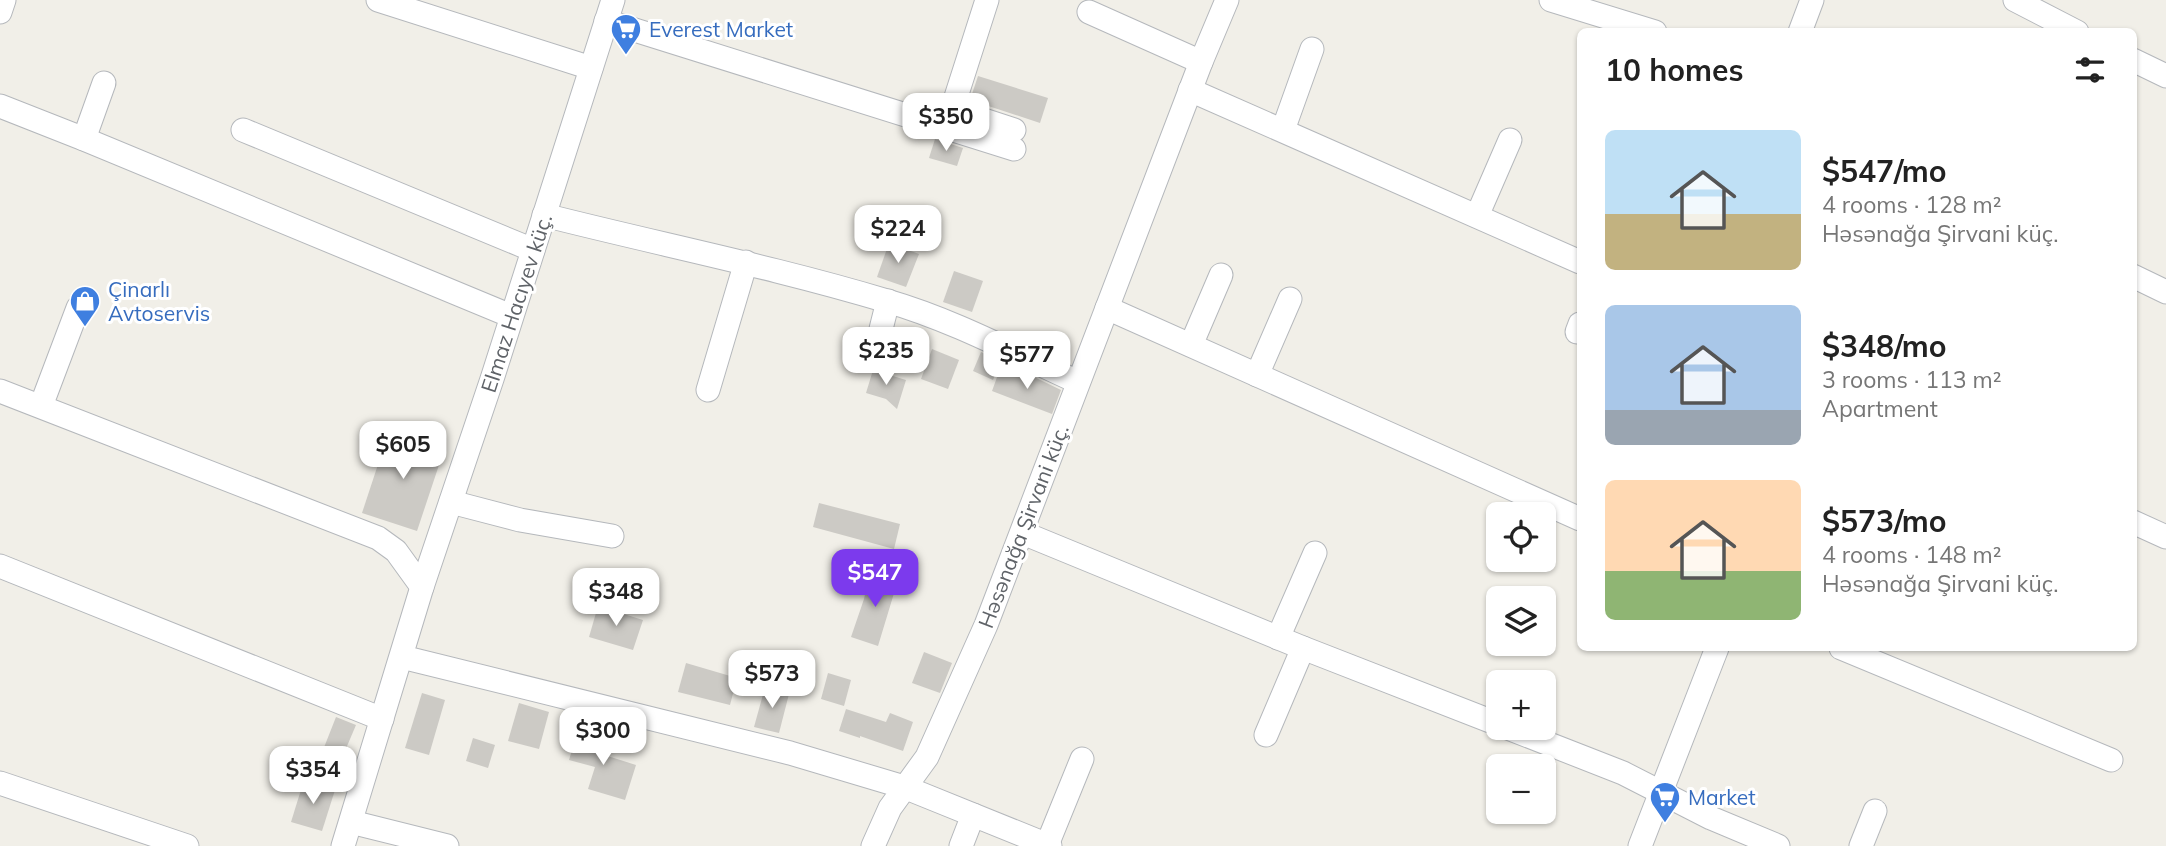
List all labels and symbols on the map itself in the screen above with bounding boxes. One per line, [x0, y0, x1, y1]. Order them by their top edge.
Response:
supermarket icon: Everest Market [609, 12, 643, 56]
place label: Everest Market [649, 16, 793, 42]
pin: $350 [905, 94, 987, 153]
pin: $224 [857, 205, 939, 265]
street label: Elmaz Hacıyev küç. [475, 210, 557, 396]
place label: Çinarlı Avtoservis [108, 276, 210, 326]
shop icon: Çinarlı Avtoservis [68, 284, 102, 328]
pin: $235 [845, 328, 927, 387]
pin: $577 [986, 332, 1068, 391]
pin: $605 [362, 421, 444, 481]
street label: Həsənağa Şirvani küç. [972, 421, 1074, 631]
pin: $547 [834, 550, 916, 609]
pin: $348 [575, 568, 657, 628]
pin: $573 [731, 650, 813, 710]
pin: $300 [562, 708, 644, 767]
pin: $354 [272, 746, 354, 806]
supermarket icon: Market [1648, 780, 1682, 824]
place label: Market [1688, 784, 1756, 810]

